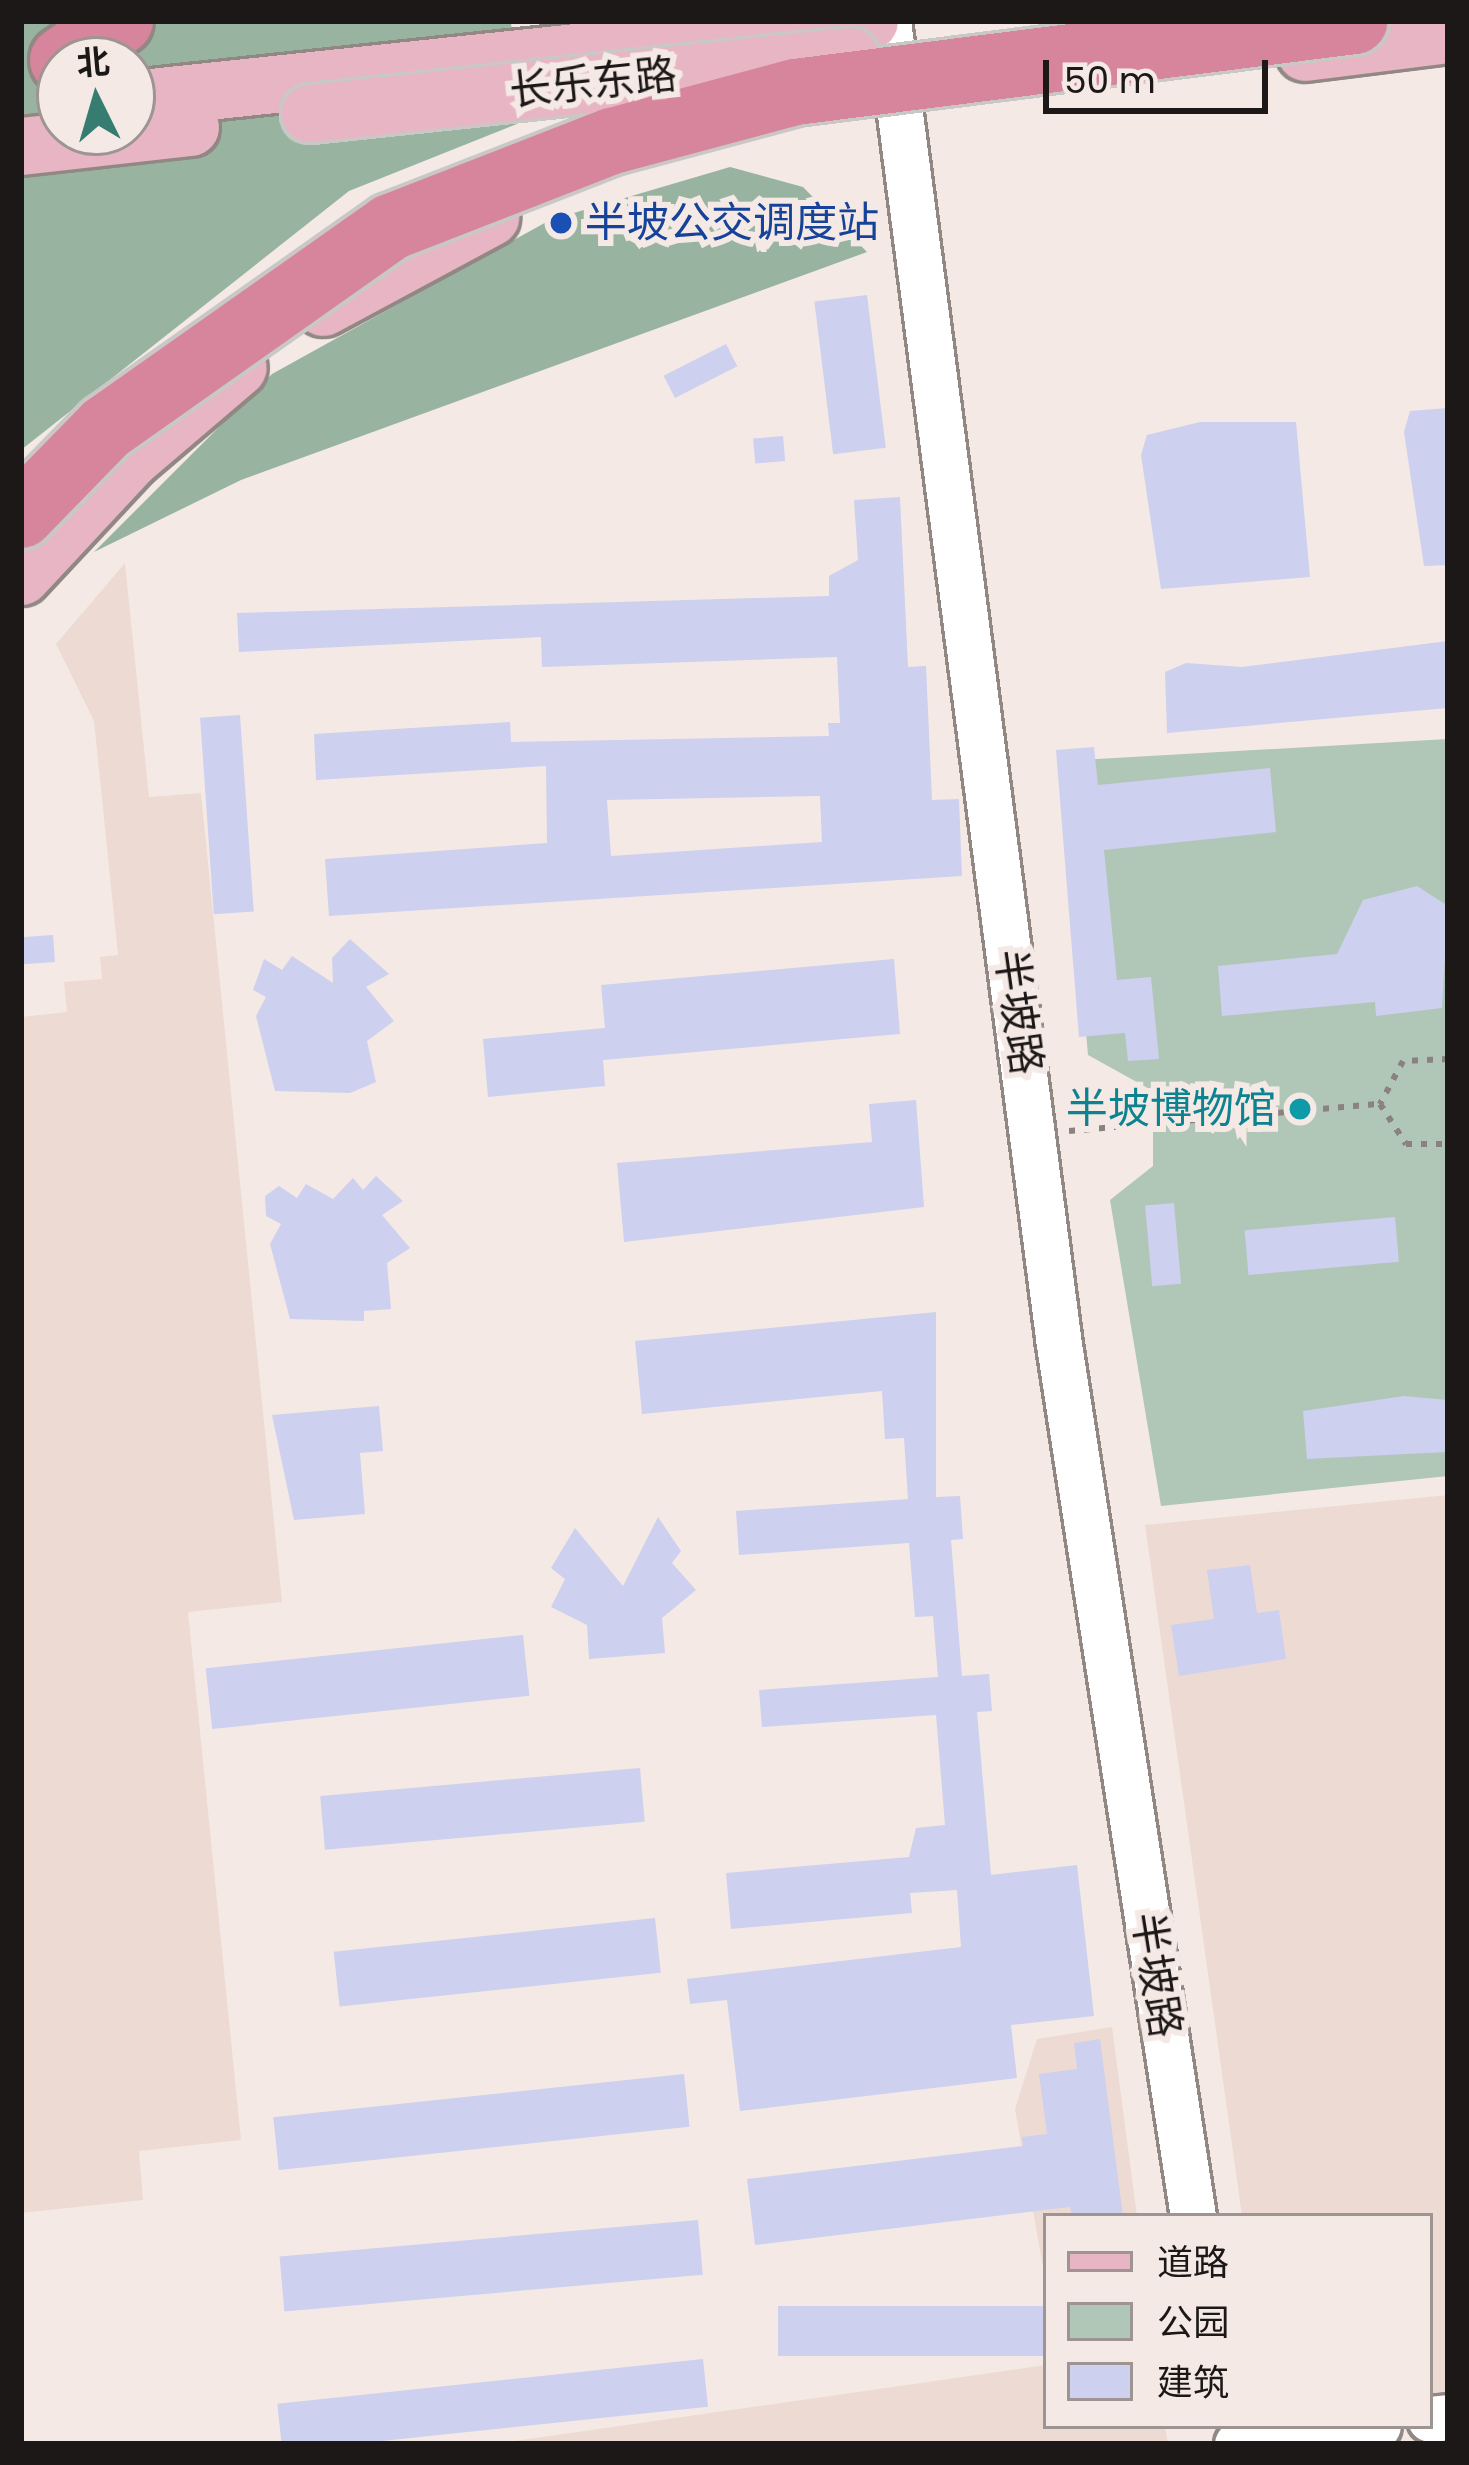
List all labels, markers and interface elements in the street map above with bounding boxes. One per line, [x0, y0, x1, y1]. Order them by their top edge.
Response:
north arrow [36, 36, 156, 156]
scale bar [1049, 36, 1274, 110]
text: 北 [75, 38, 112, 87]
street label: 长乐东路 [507, 49, 679, 117]
text: 50 m [1064, 55, 1156, 106]
place label: 半坡公交调度站 [585, 198, 879, 248]
marker: 半坡公交调度站 [548, 210, 574, 236]
street label: 半坡路 [984, 946, 1052, 1078]
place label: 半坡博物馆 [1066, 1084, 1276, 1134]
marker: 半坡博物馆 [1287, 1096, 1313, 1122]
street label: 半坡路 [1121, 1909, 1191, 2041]
legend [1043, 2213, 1433, 2429]
text: 道路 [1157, 2237, 1229, 2288]
text: 公园 [1157, 2297, 1229, 2348]
text: 建筑 [1157, 2357, 1229, 2408]

